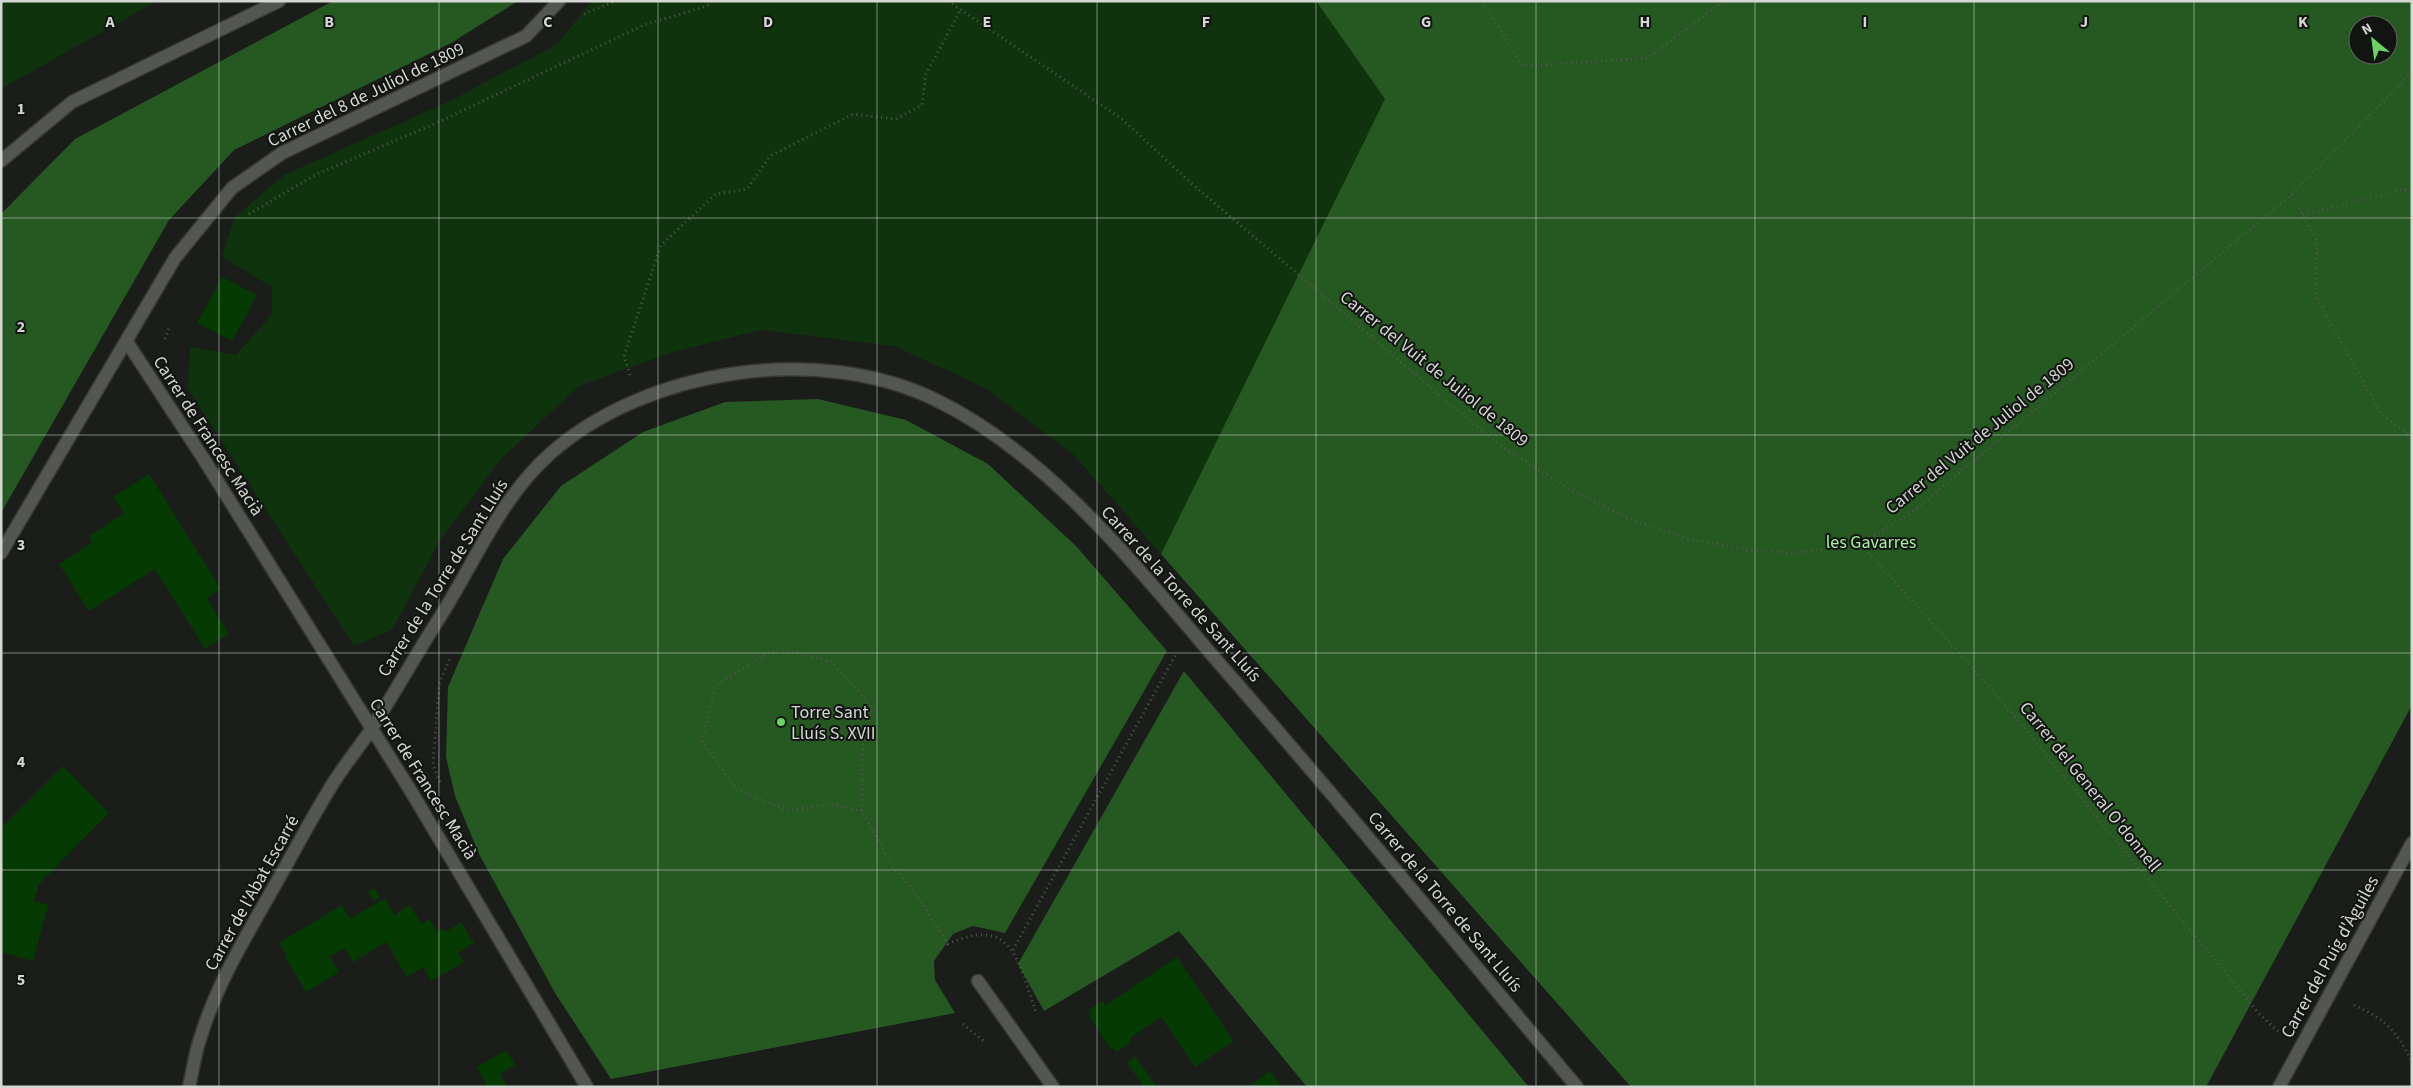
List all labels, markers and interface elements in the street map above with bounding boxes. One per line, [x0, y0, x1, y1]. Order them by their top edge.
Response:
text: A [104, 11, 115, 33]
text: B [324, 11, 334, 33]
text: C [543, 11, 553, 33]
text: D [763, 11, 773, 33]
text: E [983, 11, 991, 33]
text: F [1202, 11, 1210, 33]
text: G [1421, 11, 1431, 33]
text: H [1640, 11, 1650, 33]
text: I [1863, 11, 1867, 33]
text: J [2080, 11, 2088, 33]
text: K [2298, 11, 2308, 33]
north arrow [2348, 15, 2398, 65]
text: N [2358, 19, 2376, 41]
street label: Carrer del 8 de Juliol de 1809 [263, 36, 469, 154]
text: 1 [17, 98, 25, 120]
street label: Carrer del Vuit de Juliol de 1809 [1334, 285, 1534, 453]
text: 2 [17, 316, 25, 338]
street label: Carrer de Francesc Macià [147, 351, 269, 521]
street label: Carrer del Vuit de Juliol de 1809 [1880, 352, 2080, 520]
street label: Carrer de la Torre de Sant Lluís [372, 474, 514, 682]
street label: Carrer de la Torre de Sant Lluís [1095, 501, 1267, 687]
park label: les Gavarres [1826, 530, 1916, 555]
text: 3 [17, 534, 25, 556]
street label: Carrer de Francesc Macià [363, 693, 483, 865]
street label: Carrer del General O'donnell [2013, 696, 2167, 878]
place label: Torre Sant Lluís S. XVII [791, 700, 875, 746]
marker: Torre Sant Lluís S. XVII [775, 716, 787, 728]
text: 4 [17, 751, 26, 773]
street label: Carrer de la Torre de Sant Lluís [1362, 806, 1528, 998]
street label: Carrer de l'Abat Escarré [199, 811, 305, 975]
street label: Carrer del Puig d'Àguiles [2275, 871, 2385, 1043]
text: 5 [17, 969, 25, 991]

